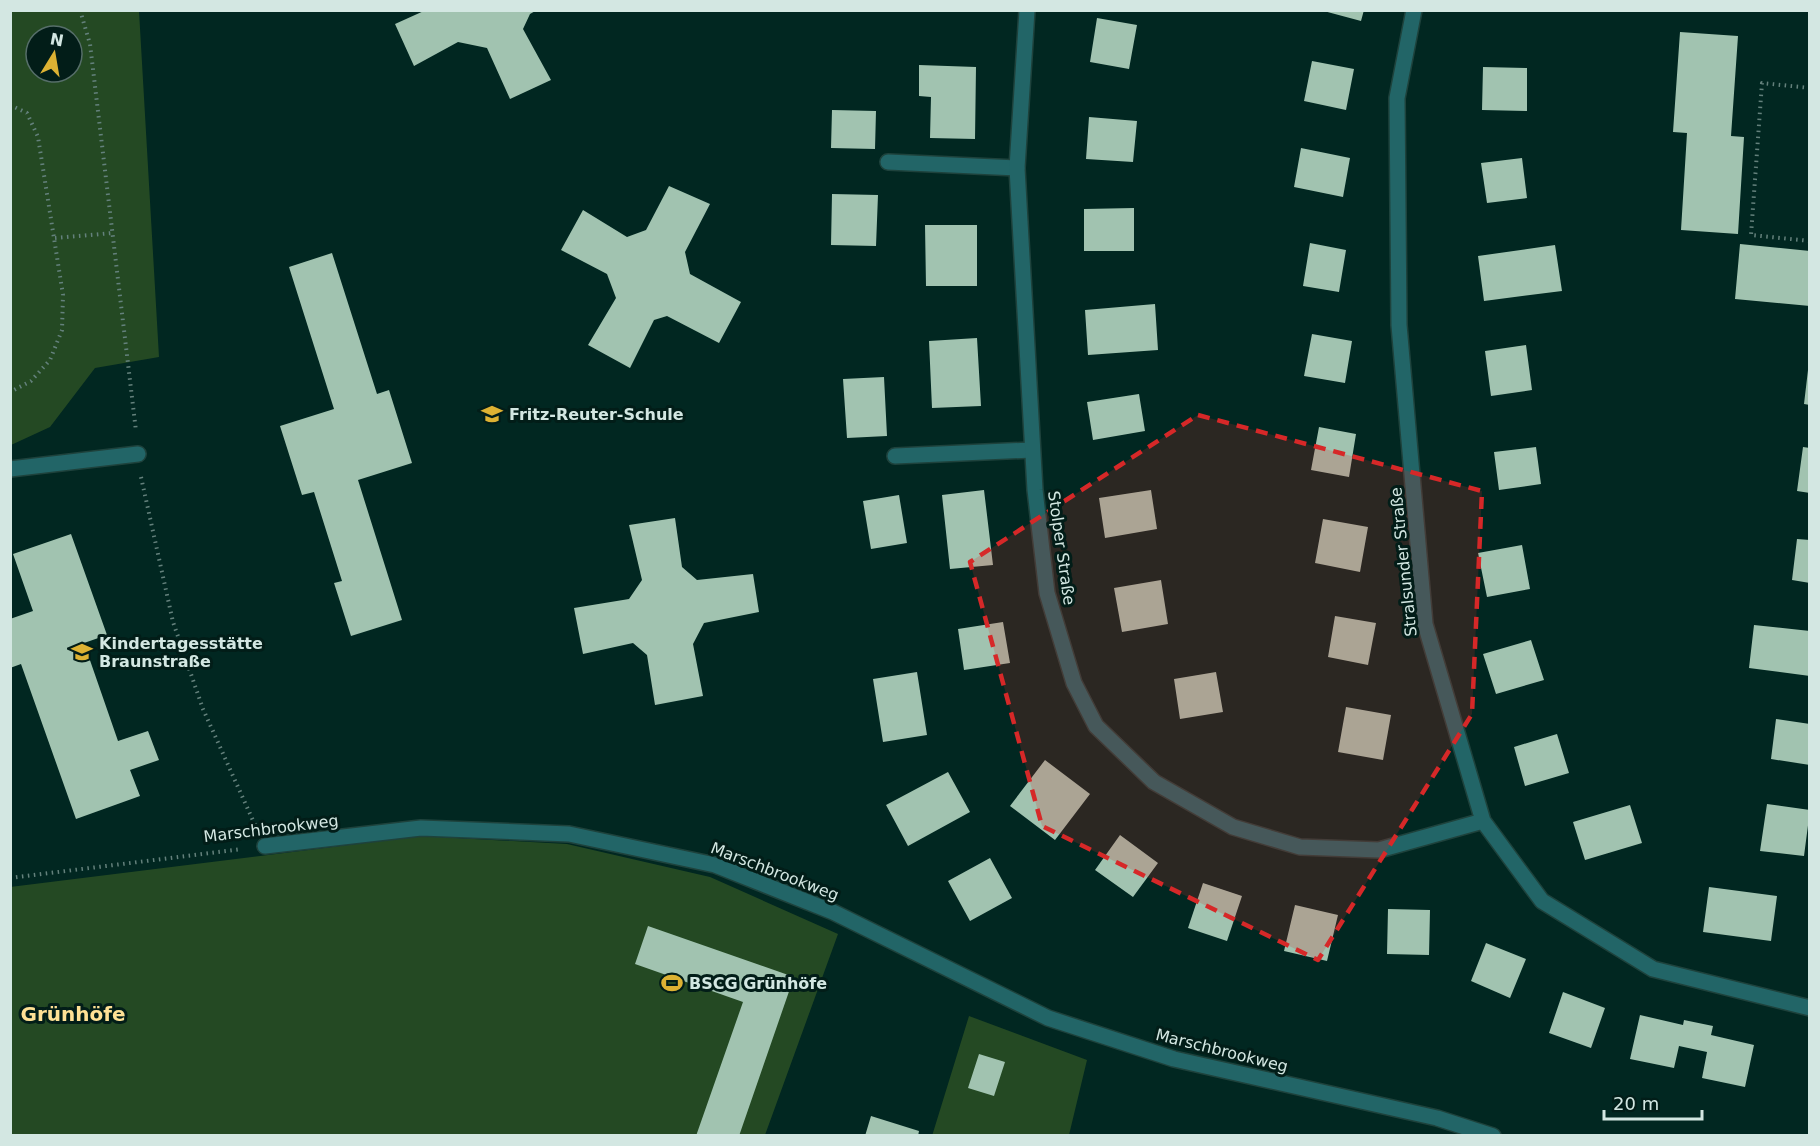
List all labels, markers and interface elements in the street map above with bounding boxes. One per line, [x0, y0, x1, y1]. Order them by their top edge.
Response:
north arrow [24, 24, 84, 84]
text: N [48, 29, 65, 50]
school or university icon: Fritz-Reuter-Schule [480, 402, 504, 426]
place label: Fritz-Reuter-Schule [509, 405, 684, 424]
street label: Stralsunder Straße [1386, 486, 1421, 638]
street label: Stolper Straße [1044, 490, 1079, 606]
place label: Kindertagesstätte Braunstraße [99, 634, 263, 671]
school or university icon: Kindertagesstätte Braunstraße [70, 640, 94, 664]
street label: Marschbrookweg [203, 811, 340, 846]
street label: Marschbrookweg [708, 838, 842, 905]
sports icon: BSCG Grünhöfe [660, 971, 684, 995]
place label: BSCG Grünhöfe [689, 974, 827, 993]
district label: Grünhöfe [21, 1002, 126, 1026]
street label: Marschbrookweg [1154, 1025, 1290, 1076]
scale bar [1604, 1083, 1702, 1121]
text: 20 m [1613, 1093, 1659, 1114]

